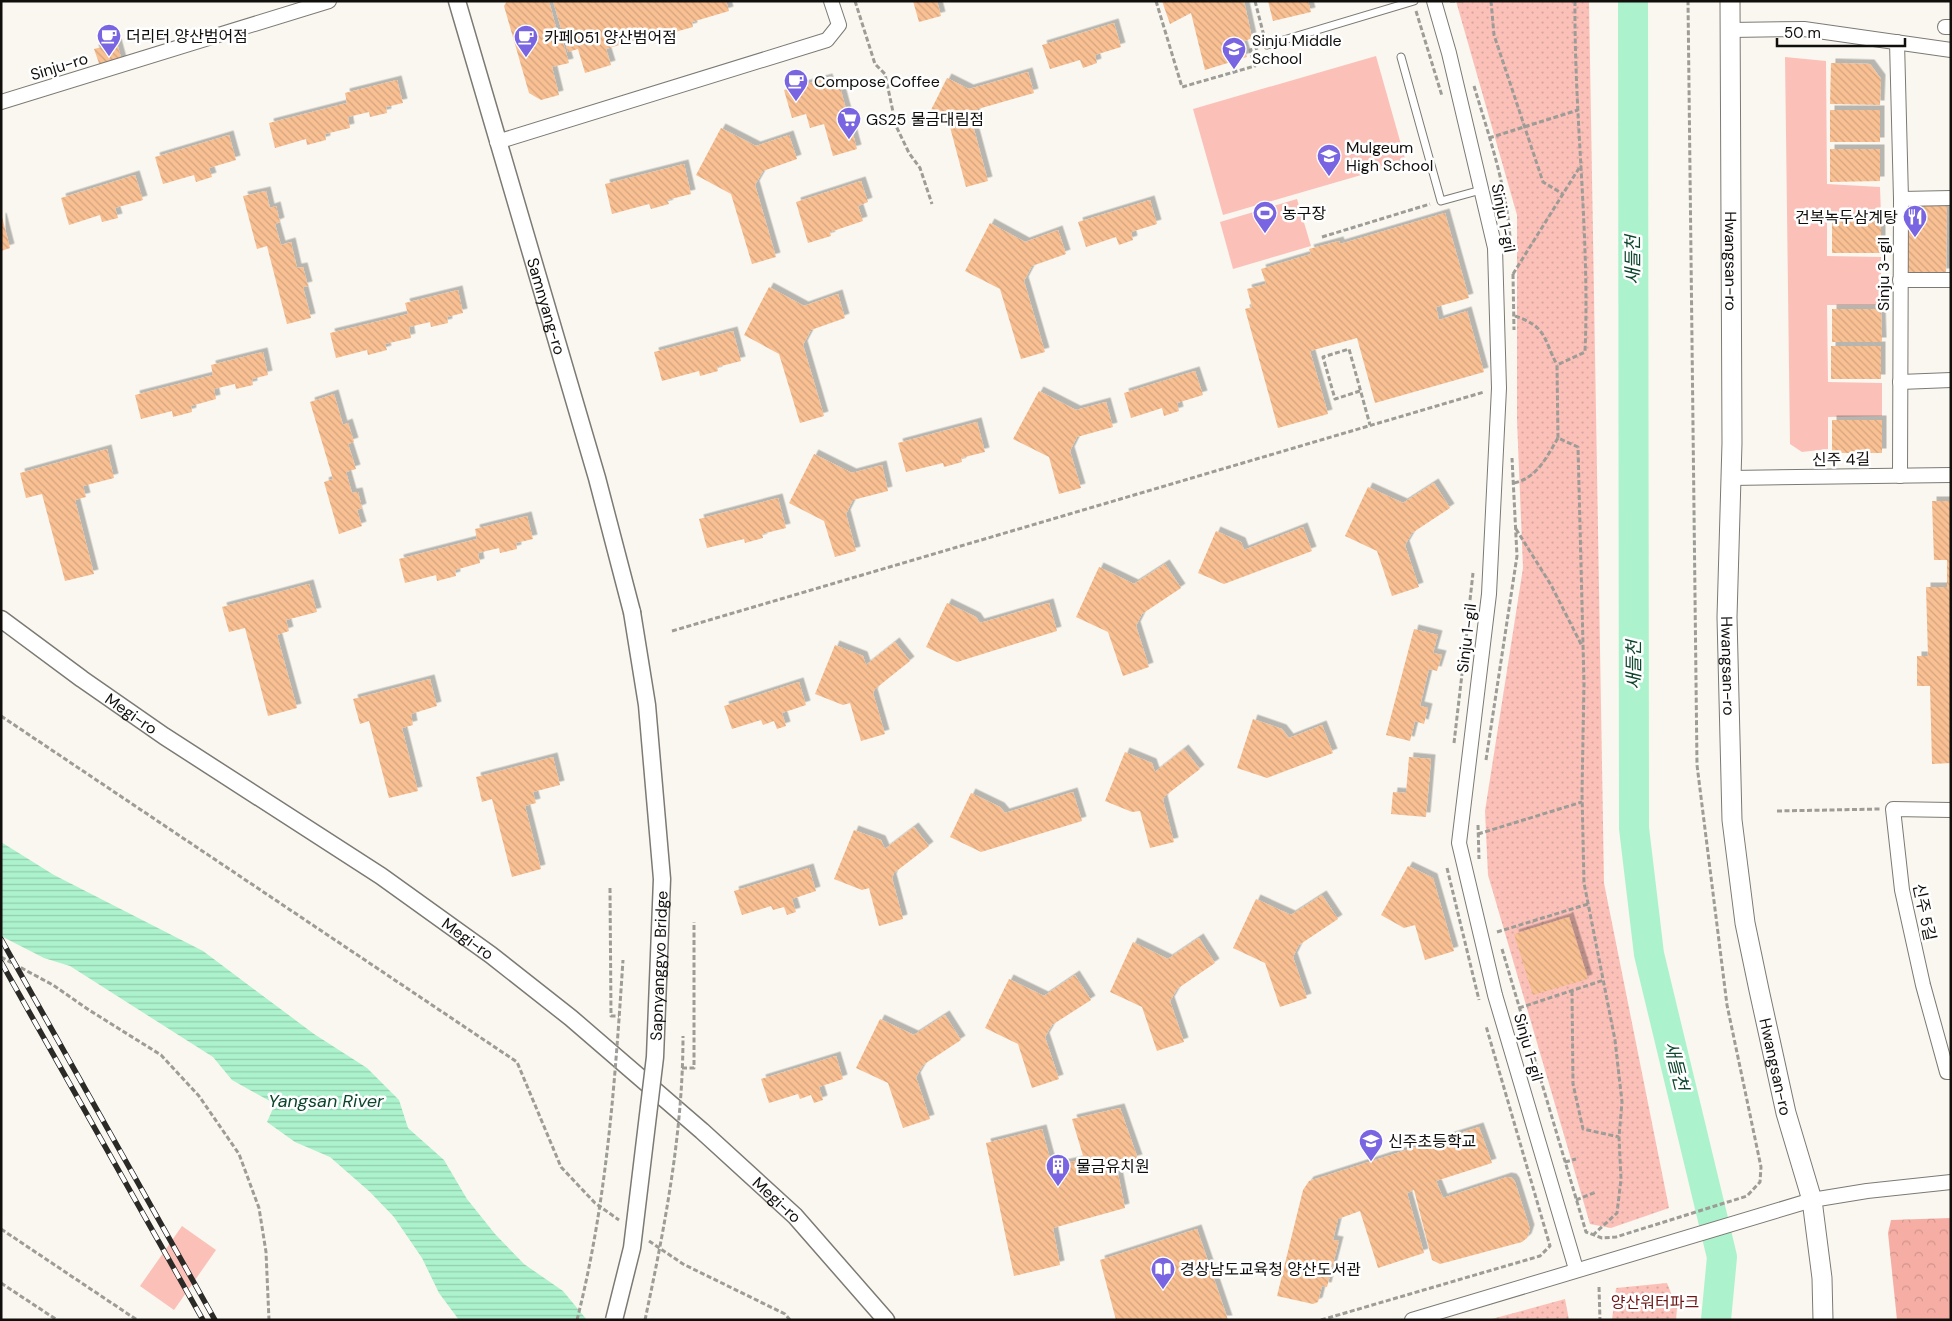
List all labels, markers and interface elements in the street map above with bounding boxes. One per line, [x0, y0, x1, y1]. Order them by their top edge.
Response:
scale bar [1777, 15, 1904, 47]
cafe icon: 더리터 양산범어점 [96, 23, 122, 57]
text: 50 m [1784, 23, 1821, 43]
cafe icon: 카페051 양산범어점 [513, 24, 539, 58]
place label: 더리터 양산범어점 [126, 26, 248, 47]
place label: 카페051 양산범어점 [544, 27, 677, 48]
place label: Sinju Middle School [1252, 30, 1342, 69]
school or university icon: Sinju Middle School [1221, 36, 1247, 70]
street label: Sinju-ro [28, 48, 90, 85]
cafe icon: Compose Coffee [783, 68, 809, 102]
place label: Compose Coffee [814, 71, 940, 92]
supermarket icon: GS25 물금대림점 [836, 106, 862, 140]
place label: GS25 물금대림점 [866, 109, 984, 130]
place label: Mulgeum High School [1346, 137, 1433, 176]
school or university icon: Mulgeum High School [1316, 143, 1342, 177]
street label: Sinju 1-gil [1487, 182, 1520, 254]
sports icon: 농구장 [1252, 200, 1278, 234]
place label: 농구장 [1282, 203, 1326, 224]
restaurant icon: 건복녹두삼계탕 [1902, 204, 1928, 238]
place label: 건복녹두삼계탕 [1795, 207, 1898, 228]
street label: Hwangsan-ro [1720, 211, 1741, 311]
water label: 새들천 [1621, 233, 1645, 285]
street label: Sinju 3-gil [1873, 237, 1894, 311]
street label: Samnyang-ro [522, 255, 570, 357]
street label: 신주 4길 [1812, 448, 1870, 471]
street label: Sinju 1-gil [1452, 602, 1481, 674]
street label: Hwangsan-ro [1716, 616, 1739, 716]
water label: 새들천 [1622, 638, 1646, 690]
street label: Megi-ro [101, 688, 161, 739]
street label: 신주 5길 [1908, 881, 1941, 943]
street label: Sapnyanggyo Bridge [646, 890, 673, 1041]
street label: Megi-ro [438, 913, 498, 965]
street label: Sinju 1-gil [1509, 1011, 1548, 1083]
street label: Hwangsan-ro [1754, 1016, 1796, 1118]
water label: 새들천 [1658, 1039, 1694, 1095]
water label: Yangsan River [268, 1089, 385, 1113]
school or university icon: 신주초등학교 [1358, 1128, 1384, 1162]
place label: 신주초등학교 [1388, 1131, 1476, 1152]
building icon: 물금유치원 [1045, 1153, 1071, 1187]
place label: 물금유치원 [1076, 1156, 1150, 1177]
street label: Megi-ro [748, 1172, 806, 1227]
library icon: 경상남도교육청 양산도서관 [1150, 1256, 1176, 1290]
place label: 경상남도교육청 양산도서관 [1180, 1259, 1361, 1280]
park label: 양산워터파크 [1611, 1292, 1699, 1313]

